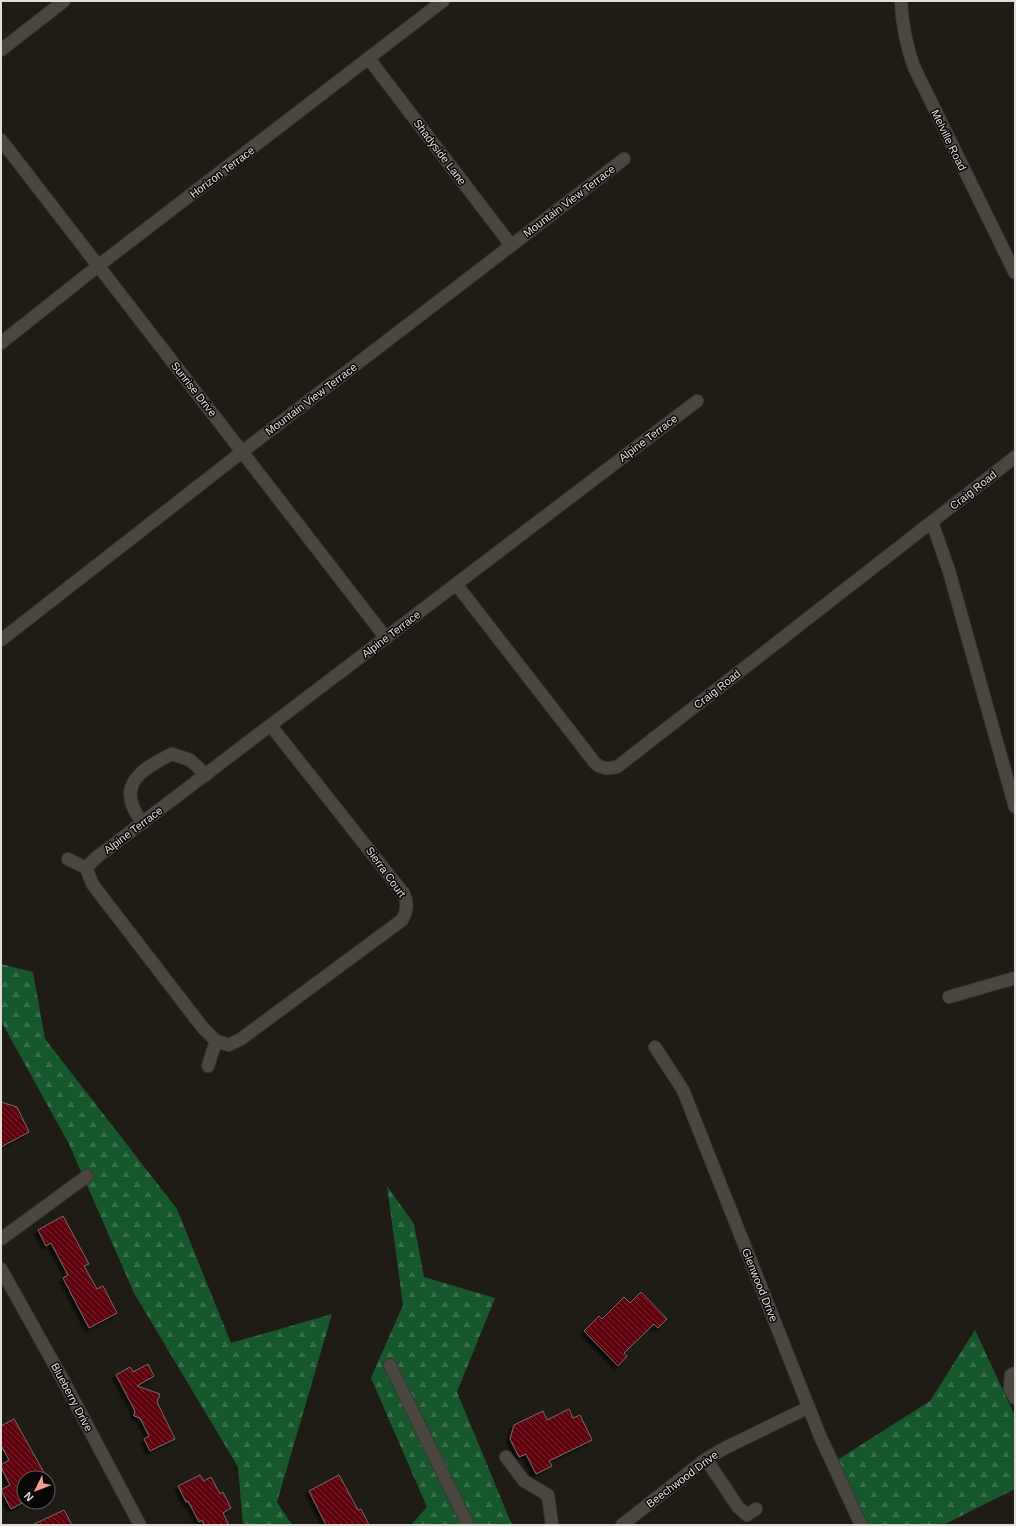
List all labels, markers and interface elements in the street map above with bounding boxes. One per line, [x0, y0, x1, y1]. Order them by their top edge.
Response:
street label: Melville Road [929, 108, 969, 172]
street label: Shadyside Lane [411, 117, 469, 187]
street label: Horizon Terrace [187, 144, 257, 200]
street label: Mountain View Terrace [521, 163, 617, 239]
street label: Sunrise Drive [169, 359, 219, 419]
street label: Mountain View Terrace [263, 361, 359, 437]
street label: Alpine Terrace [616, 412, 680, 464]
street label: Craig Road [947, 468, 999, 512]
street label: Alpine Terrace [359, 608, 423, 660]
street label: Craig Road [691, 667, 743, 711]
street label: Alpine Terrace [101, 804, 165, 856]
street label: Sierra Court [364, 844, 408, 900]
street label: Glenwood Drive [740, 1246, 780, 1324]
street label: Blueberry Drive [49, 1361, 95, 1433]
street label: Beechwood Drive [644, 1448, 720, 1510]
north arrow [16, 1470, 56, 1510]
text: N [22, 1490, 36, 1504]

